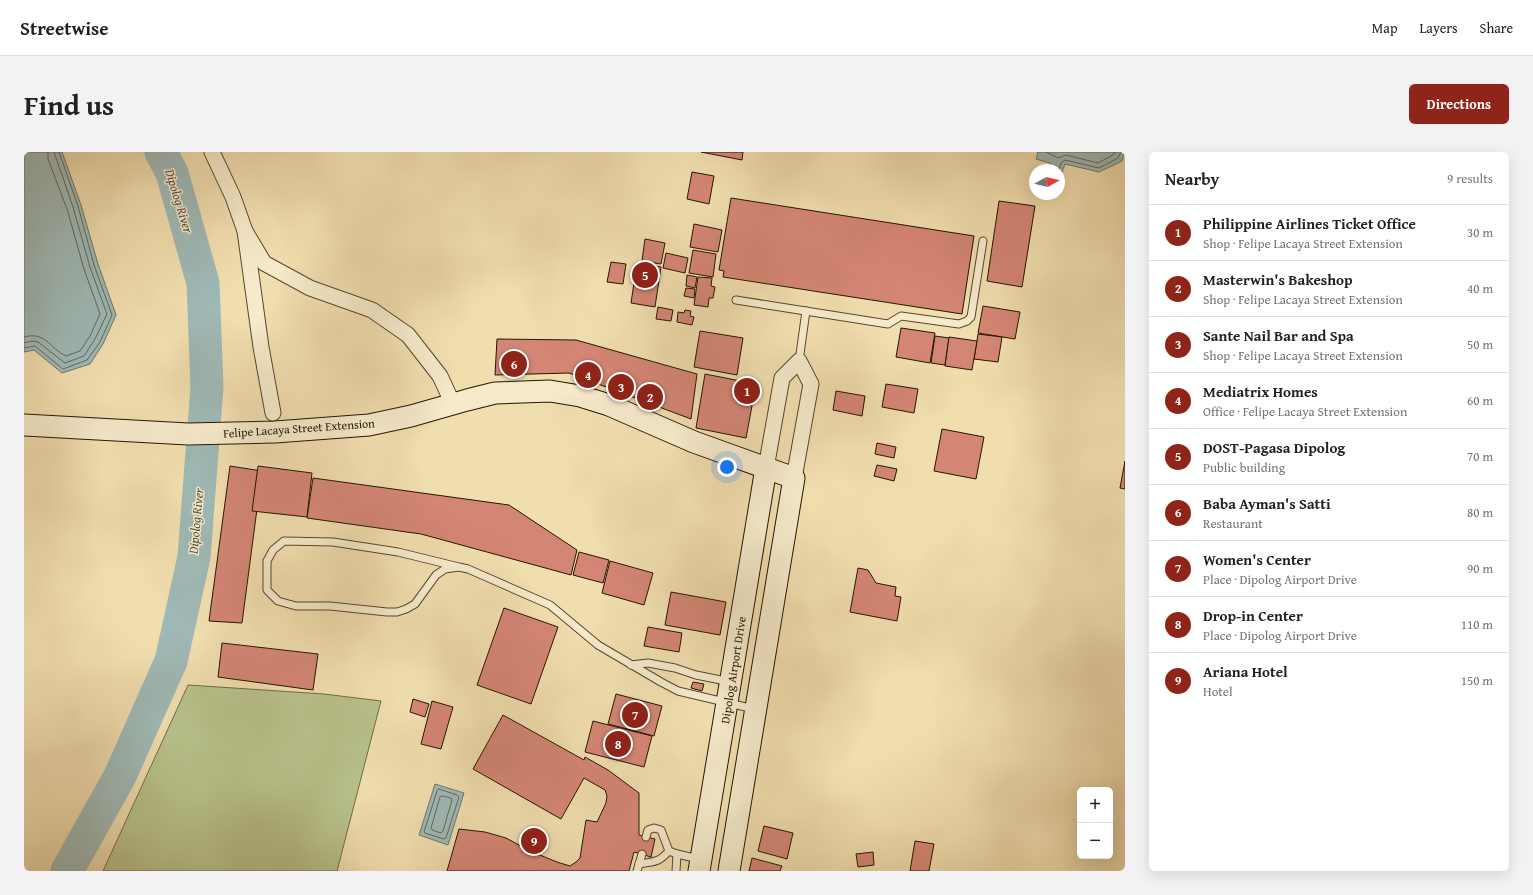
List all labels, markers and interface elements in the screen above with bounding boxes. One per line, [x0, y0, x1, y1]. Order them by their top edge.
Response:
text: Streetwise [20, 14, 109, 42]
text: Map [1372, 18, 1398, 38]
text: Layers [1420, 18, 1458, 38]
text: Share [1480, 18, 1513, 38]
text: Find us [24, 84, 114, 125]
button: Directions [1409, 84, 1509, 124]
north arrow [1029, 164, 1065, 200]
water label: Dipolog River [160, 166, 198, 236]
text: Nearby [1165, 166, 1219, 191]
text: 9 results [1447, 169, 1493, 188]
text: Philippine Airlines Ticket Office [1203, 213, 1416, 234]
text: 1 [1175, 223, 1181, 242]
text: 30 m [1467, 223, 1493, 242]
text: Shop · Felipe Lacaya Street Extension [1203, 234, 1403, 253]
pin: 5 [632, 260, 658, 290]
text: Masterwin's Bakeshop [1203, 269, 1353, 290]
text: 2 [1175, 279, 1181, 298]
text: 40 m [1467, 279, 1493, 298]
text: Shop · Felipe Lacaya Street Extension [1203, 290, 1403, 309]
text: Sante Nail Bar and Spa [1203, 325, 1354, 346]
text: 3 [1175, 335, 1181, 354]
text: 50 m [1467, 335, 1493, 354]
text: Shop · Felipe Lacaya Street Extension [1203, 346, 1403, 365]
pin: 6 [501, 349, 527, 379]
pin: 4 [575, 360, 601, 390]
pin: 3 [608, 372, 634, 402]
pin: 1 [734, 376, 760, 406]
text: Mediatrix Homes [1203, 381, 1318, 402]
pin: 2 [637, 382, 663, 412]
text: 4 [1175, 391, 1181, 410]
text: 60 m [1467, 391, 1493, 410]
text: Office · Felipe Lacaya Street Extension [1203, 402, 1407, 421]
street label: Felipe Lacaya Street Extension [223, 414, 376, 442]
text: DOST-Pagasa Dipolog [1203, 437, 1345, 458]
text: 5 [1175, 447, 1181, 466]
text: 70 m [1467, 447, 1493, 466]
your location [717, 457, 737, 477]
text: Public building [1203, 458, 1285, 477]
water label: Dipolog River [184, 486, 208, 556]
text: Baba Ayman's Satti [1203, 493, 1331, 514]
text: 6 [1175, 503, 1181, 522]
text: 80 m [1467, 503, 1493, 522]
text: Restaurant [1203, 514, 1263, 533]
text: Women's Center [1203, 549, 1311, 570]
text: 7 [1175, 559, 1181, 578]
text: 90 m [1467, 559, 1493, 578]
text: Place · Dipolog Airport Drive [1203, 570, 1357, 589]
text: Drop-in Center [1203, 605, 1303, 626]
street label: Dipolog Airport Drive [716, 615, 750, 725]
text: 8 [1175, 615, 1181, 634]
text: 110 m [1461, 615, 1493, 634]
text: Place · Dipolog Airport Drive [1203, 626, 1357, 645]
text: Ariana Hotel [1203, 661, 1288, 682]
text: 9 [1175, 671, 1181, 690]
text: 150 m [1461, 671, 1493, 690]
text: Hotel [1203, 682, 1233, 701]
pin: 7 [622, 700, 648, 730]
pin: 8 [605, 729, 631, 759]
map controls [1077, 787, 1113, 859]
button: + [1077, 787, 1113, 823]
button: − [1077, 823, 1113, 859]
pin: 9 [521, 826, 547, 856]

